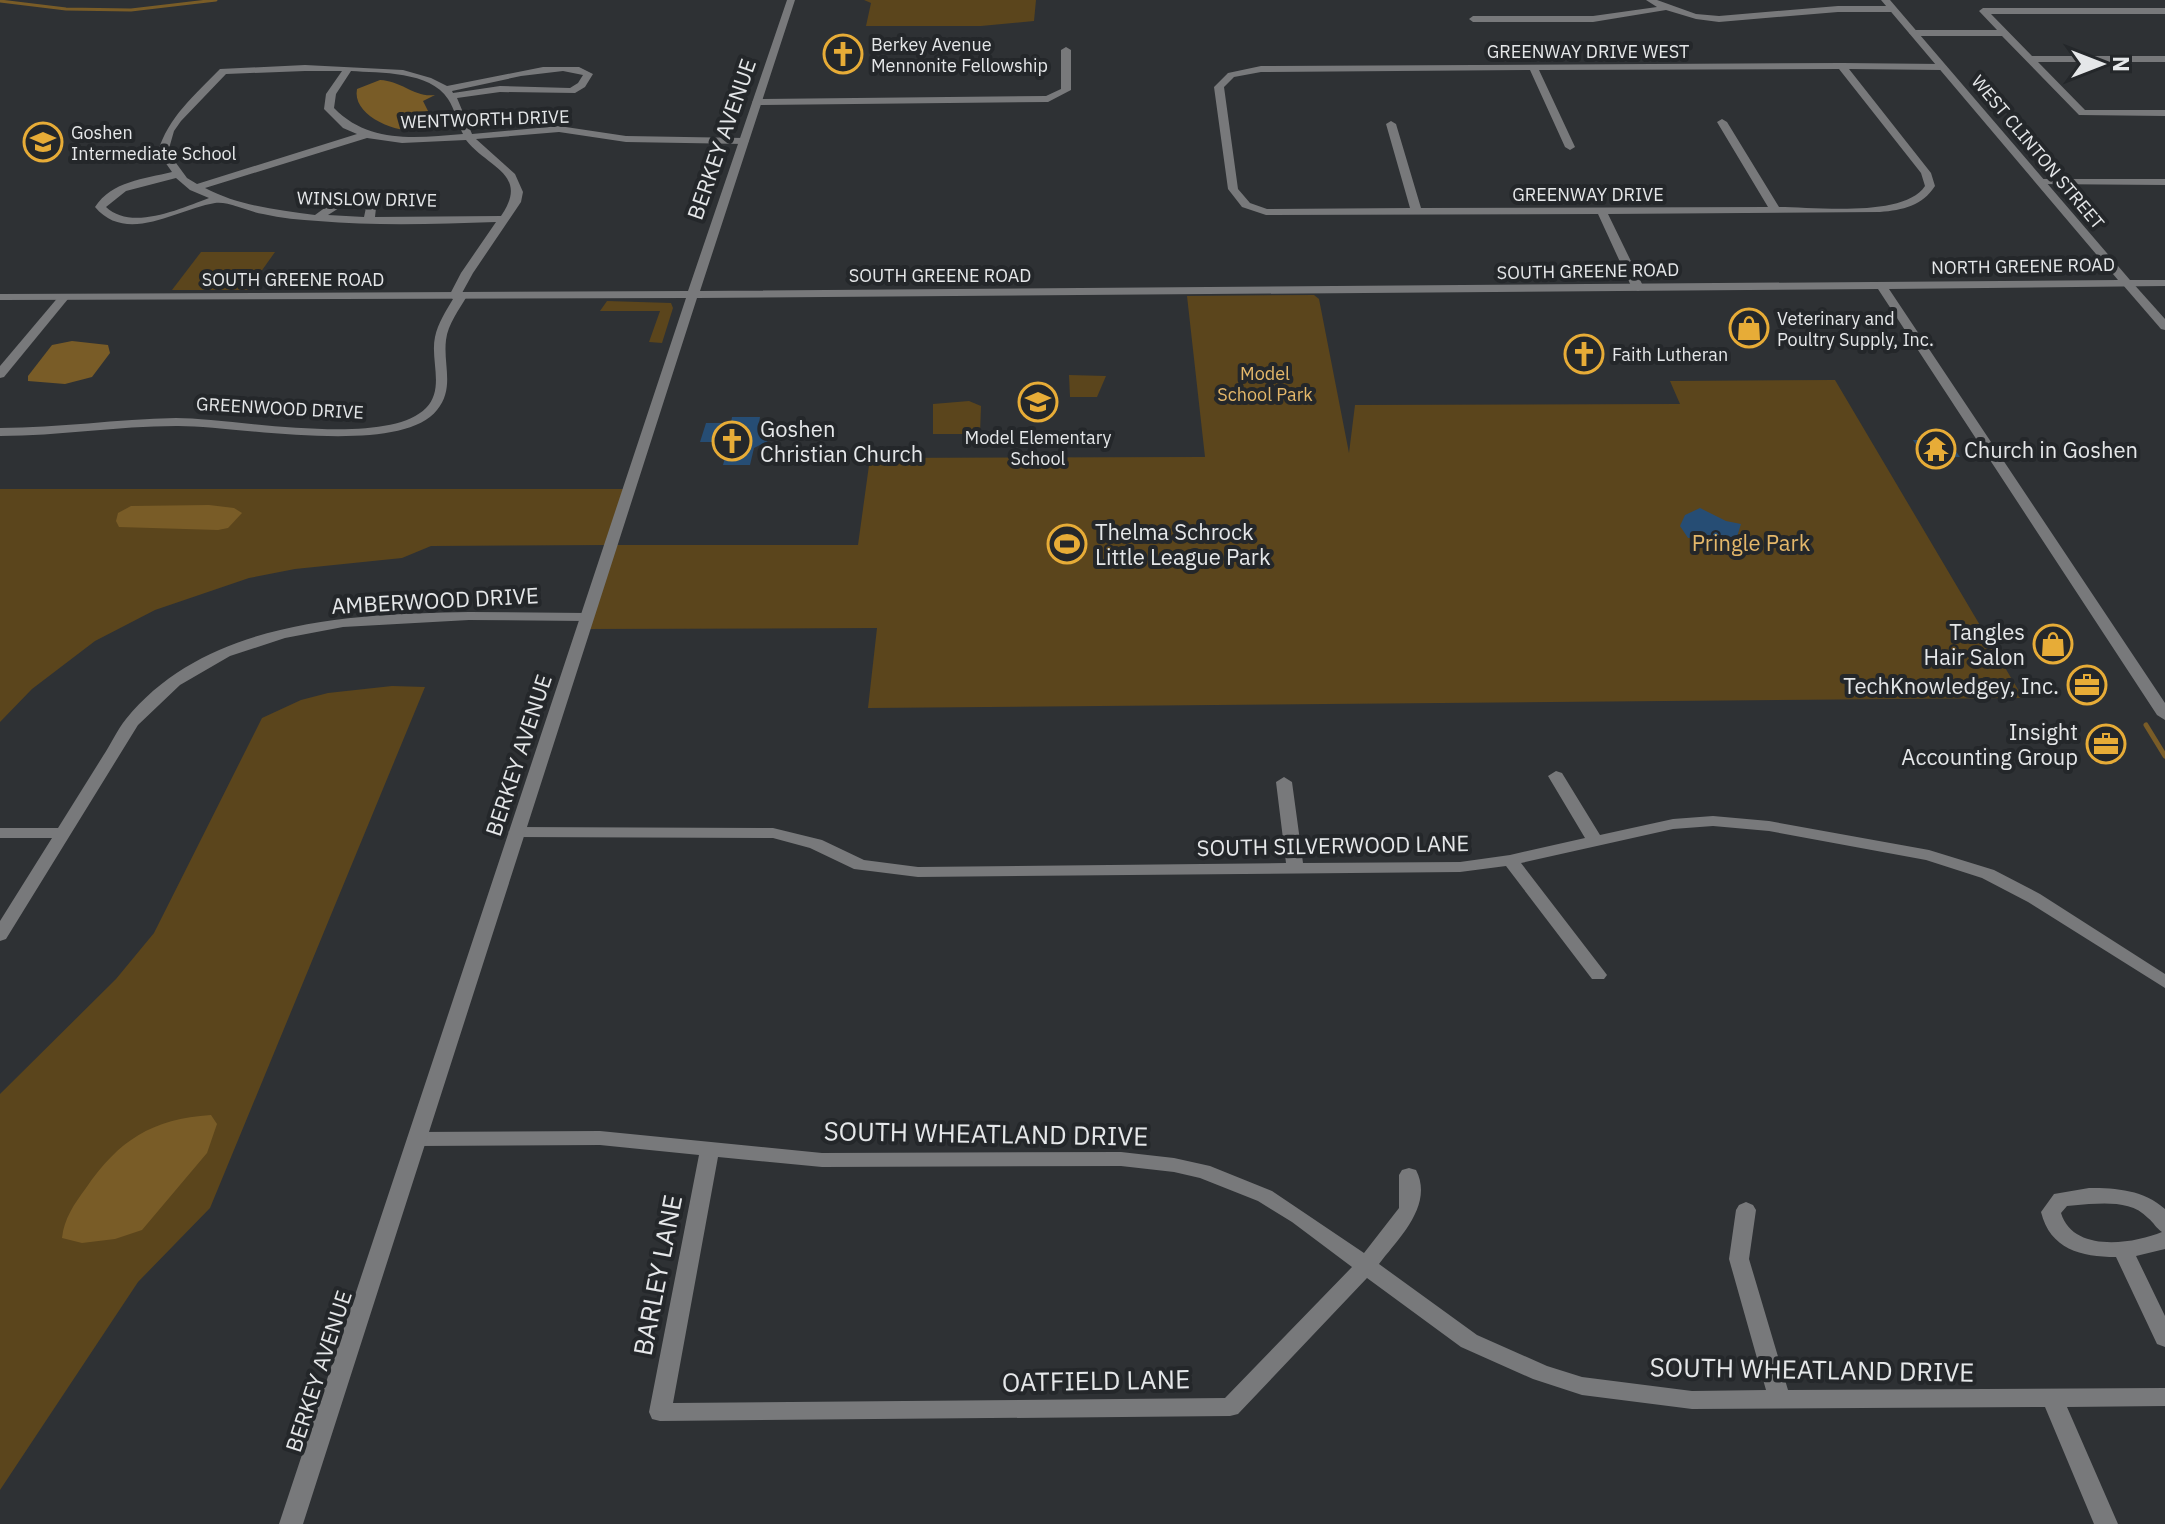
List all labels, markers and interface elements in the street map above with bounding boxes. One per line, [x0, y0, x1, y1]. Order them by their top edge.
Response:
north arrow [2061, 24, 2141, 104]
church icon: Berkey Avenue Mennonite Fellowship [822, 33, 864, 75]
place label: Berkey Avenue Mennonite Fellowship [871, 33, 1048, 77]
street label: GREENWAY DRIVE WEST [1487, 40, 1689, 63]
street label: BERKEY AVENUE [680, 55, 762, 223]
text: N [2107, 56, 2136, 72]
street label: WEST CLINTON STREET [1967, 70, 2109, 234]
street label: WENTWORTH DRIVE [400, 105, 570, 133]
school or university icon: Goshen Intermediate School [22, 121, 64, 163]
place label: Goshen Intermediate School [71, 121, 237, 165]
street label: GREENWAY DRIVE [1512, 183, 1664, 206]
street label: WINSLOW DRIVE [297, 186, 437, 212]
street label: NORTH GREENE ROAD [1931, 253, 2115, 279]
street label: SOUTH GREENE ROAD [1497, 258, 1679, 284]
street label: SOUTH GREENE ROAD [849, 264, 1031, 287]
street label: SOUTH GREENE ROAD [202, 268, 384, 291]
shop icon: Veterinary and Poultry Supply, Inc. [1728, 307, 1770, 349]
place label: Veterinary and Poultry Supply, Inc. [1777, 307, 1934, 351]
church icon: Faith Lutheran [1563, 333, 1605, 375]
place label: Faith Lutheran [1612, 343, 1728, 366]
park label: Model School Park [1217, 362, 1313, 406]
school or university icon: Model Elementary School [1017, 381, 1059, 423]
street label: GREENWOOD DRIVE [196, 392, 364, 424]
place label: Goshen Christian Church [760, 414, 923, 468]
church icon: Goshen Christian Church [711, 420, 753, 462]
place label: Model Elementary School [965, 426, 1111, 470]
temple icon: Church in Goshen [1915, 428, 1957, 470]
place label: Church in Goshen [1964, 435, 2138, 464]
place label: Thelma Schrock Little League Park [1095, 517, 1271, 571]
sports icon: Thelma Schrock Little League Park [1046, 523, 1088, 565]
park label: Pringle Park [1692, 528, 1811, 557]
street label: AMBERWOOD DRIVE [331, 580, 539, 620]
place label: Tangles Hair Salon [1924, 617, 2025, 671]
shop icon: Tangles Hair Salon [2032, 623, 2074, 665]
office icon: TechKnowledgey, Inc. [2066, 664, 2108, 706]
street label: BERKEY AVENUE [478, 670, 558, 840]
place label: TechKnowledgey, Inc. [1843, 671, 2059, 700]
place label: Insight Accounting Group [1901, 717, 2078, 771]
office icon: Insight Accounting Group [2085, 723, 2127, 765]
street label: SOUTH SILVERWOOD LANE [1196, 828, 1470, 862]
street label: SOUTH WHEATLAND DRIVE [823, 1113, 1149, 1153]
street label: BARLEY LANE [625, 1192, 689, 1358]
street label: BERKEY AVENUE [278, 1286, 358, 1456]
street label: SOUTH WHEATLAND DRIVE [1649, 1349, 1975, 1389]
street label: OATFIELD LANE [1002, 1361, 1190, 1399]

